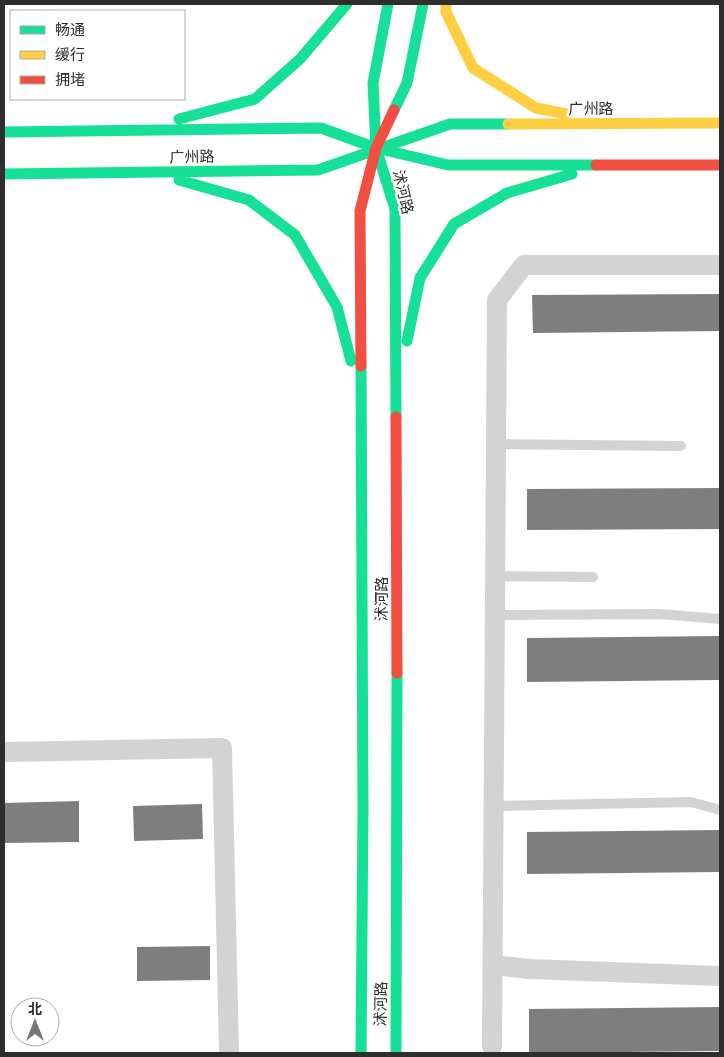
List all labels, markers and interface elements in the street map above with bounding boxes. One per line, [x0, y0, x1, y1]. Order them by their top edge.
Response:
legend [10, 10, 185, 100]
text: 畅通 [55, 21, 85, 39]
text: 缓行 [55, 46, 85, 64]
text: 拥堵 [55, 71, 85, 89]
street label: 广州路 [568, 100, 614, 118]
street label: 广州路 [169, 148, 215, 166]
street label: 沭河路 [389, 168, 417, 216]
street label: 沭河路 [373, 576, 391, 622]
street label: 沭河路 [372, 981, 390, 1027]
north arrow [10, 997, 60, 1047]
text: 北 [28, 1000, 42, 1018]

